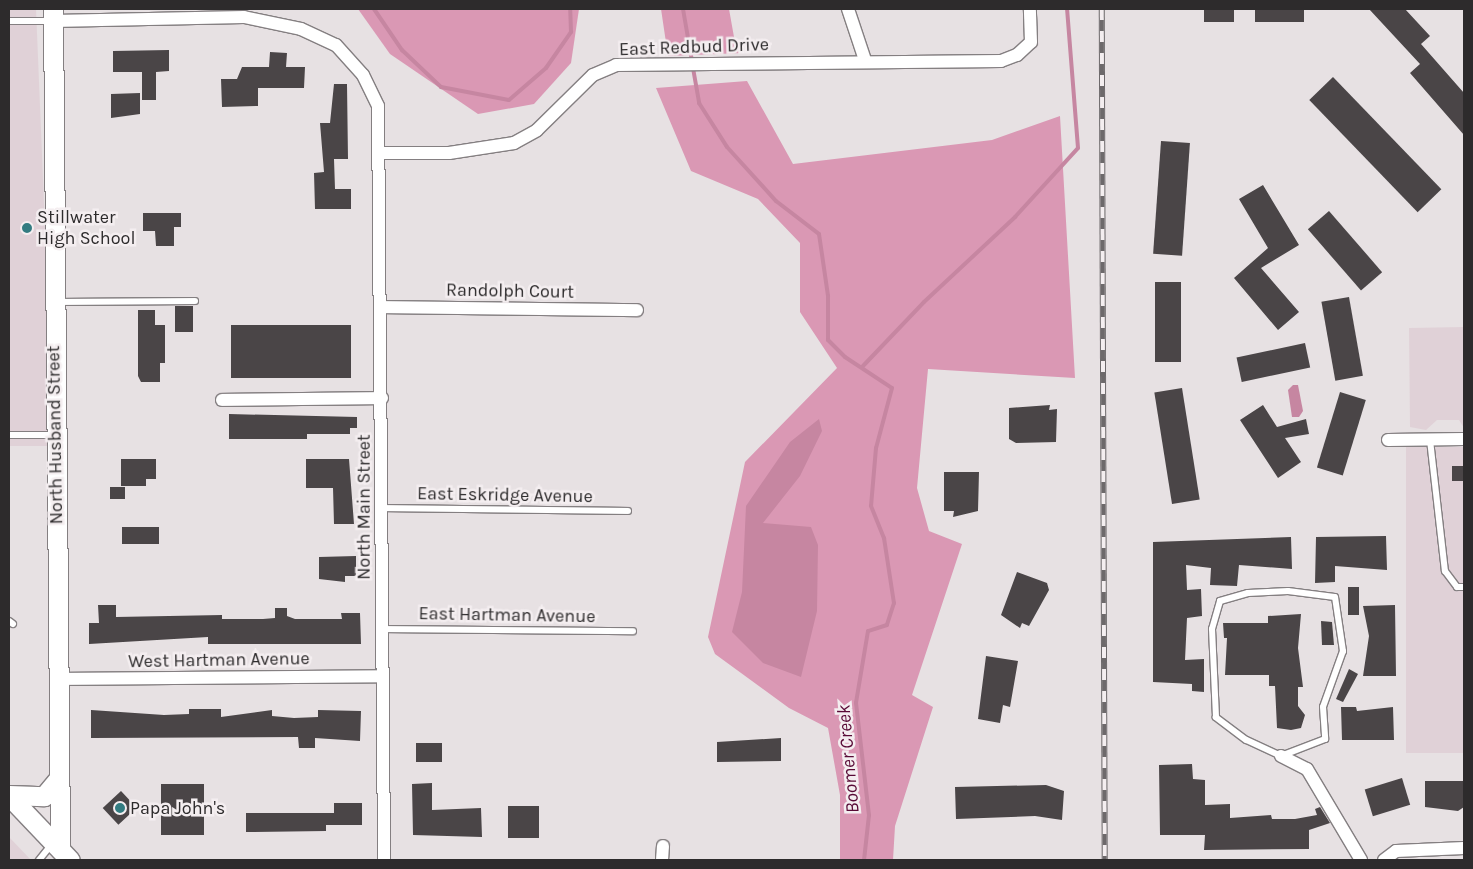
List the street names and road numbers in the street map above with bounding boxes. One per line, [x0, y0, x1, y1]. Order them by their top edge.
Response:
street label: East Redbud Drive [619, 34, 769, 60]
street label: Randolph Court [446, 279, 574, 303]
street label: North Husband Street [43, 345, 67, 525]
street label: North Main Street [353, 434, 375, 580]
street label: East Eskridge Avenue [417, 483, 593, 507]
street label: East Hartman Avenue [418, 603, 596, 627]
street label: West Hartman Avenue [128, 648, 310, 672]

